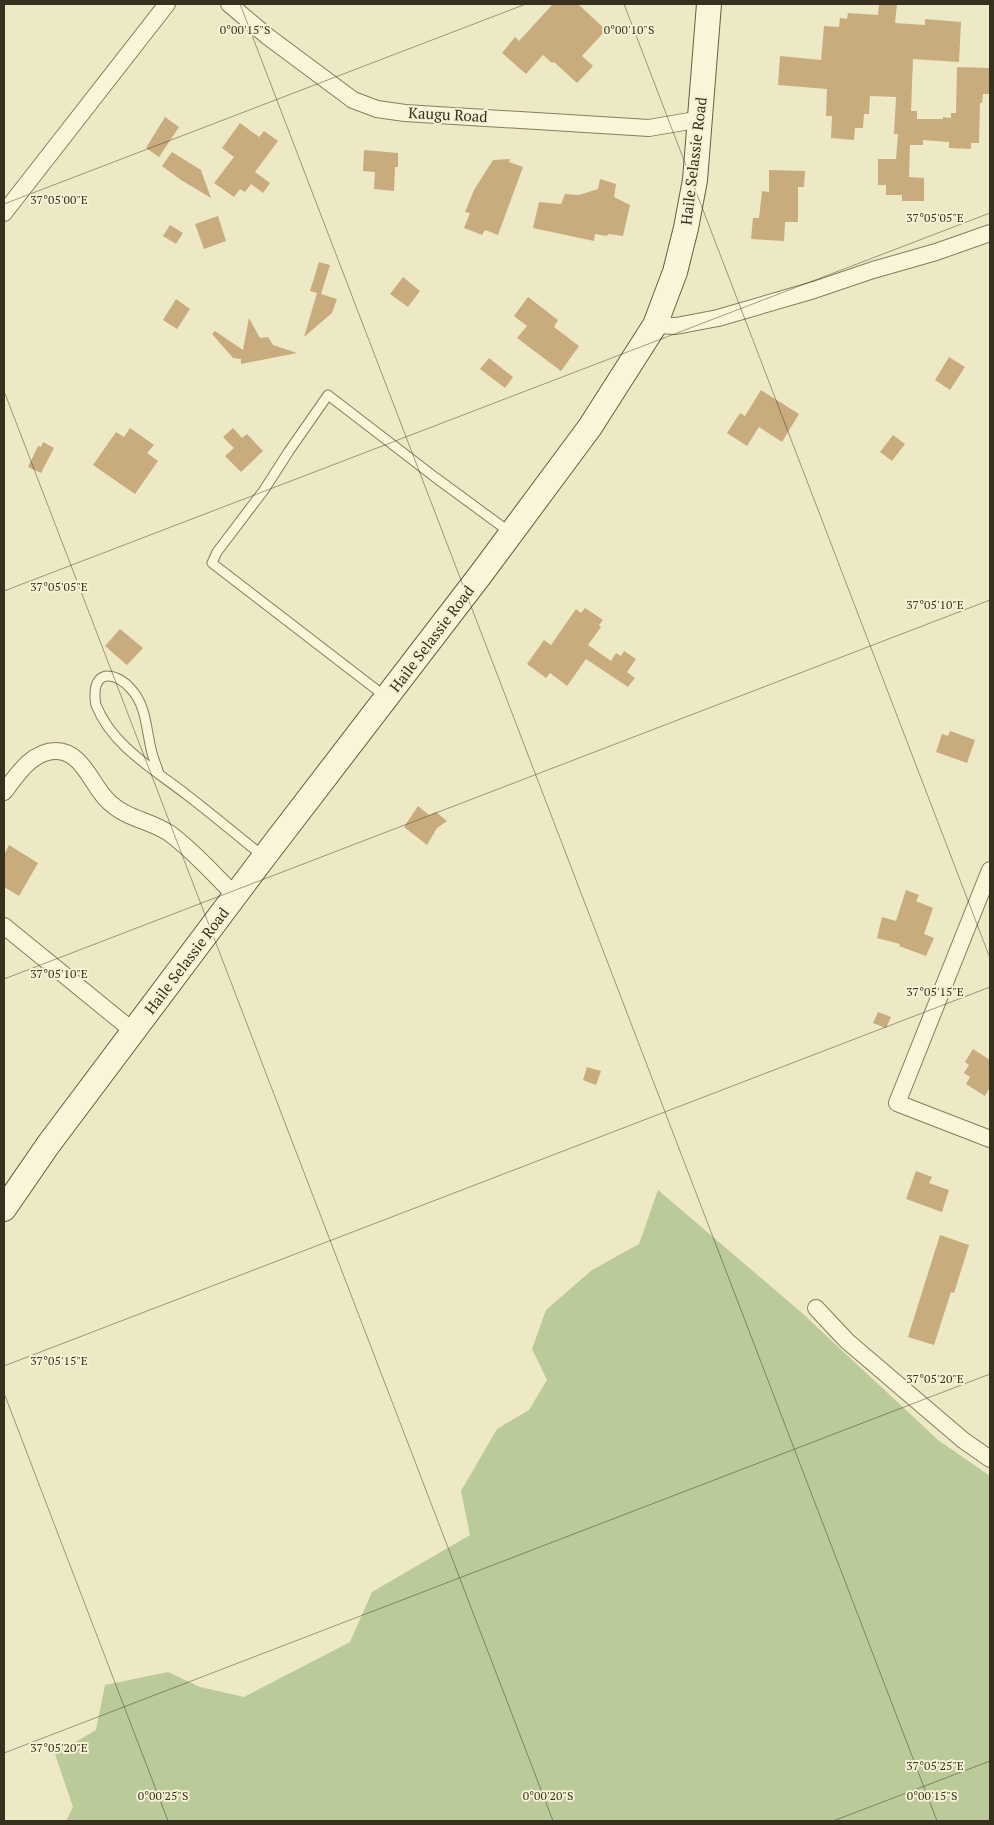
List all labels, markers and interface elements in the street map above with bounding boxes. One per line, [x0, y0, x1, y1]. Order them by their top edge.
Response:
text: 0°00'15"S [220, 22, 270, 37]
text: 0°00'10"S [604, 22, 654, 37]
street label: Haile Selassie Road [675, 96, 711, 226]
street label: Kaugu Road [408, 102, 488, 126]
text: 37°05'00"E [30, 192, 88, 207]
text: 37°05'05"E [906, 210, 964, 225]
text: 37°05'05"E [30, 579, 88, 594]
street label: Haile Selassie Road [385, 581, 478, 696]
text: 37°05'10"E [906, 597, 964, 612]
street label: Haile Selassie Road [140, 903, 233, 1018]
text: 37°05'10"E [30, 966, 88, 981]
text: 37°05'15"E [906, 984, 964, 999]
text: 37°05'15"E [30, 1353, 88, 1368]
text: 37°05'20"E [906, 1371, 964, 1386]
text: 37°05'20"E [30, 1740, 88, 1755]
text: 37°05'25"E [906, 1758, 964, 1773]
text: 0°00'25"S [138, 1788, 188, 1803]
text: 0°00'20"S [523, 1788, 573, 1803]
text: 0°00'15"S [907, 1788, 957, 1803]

